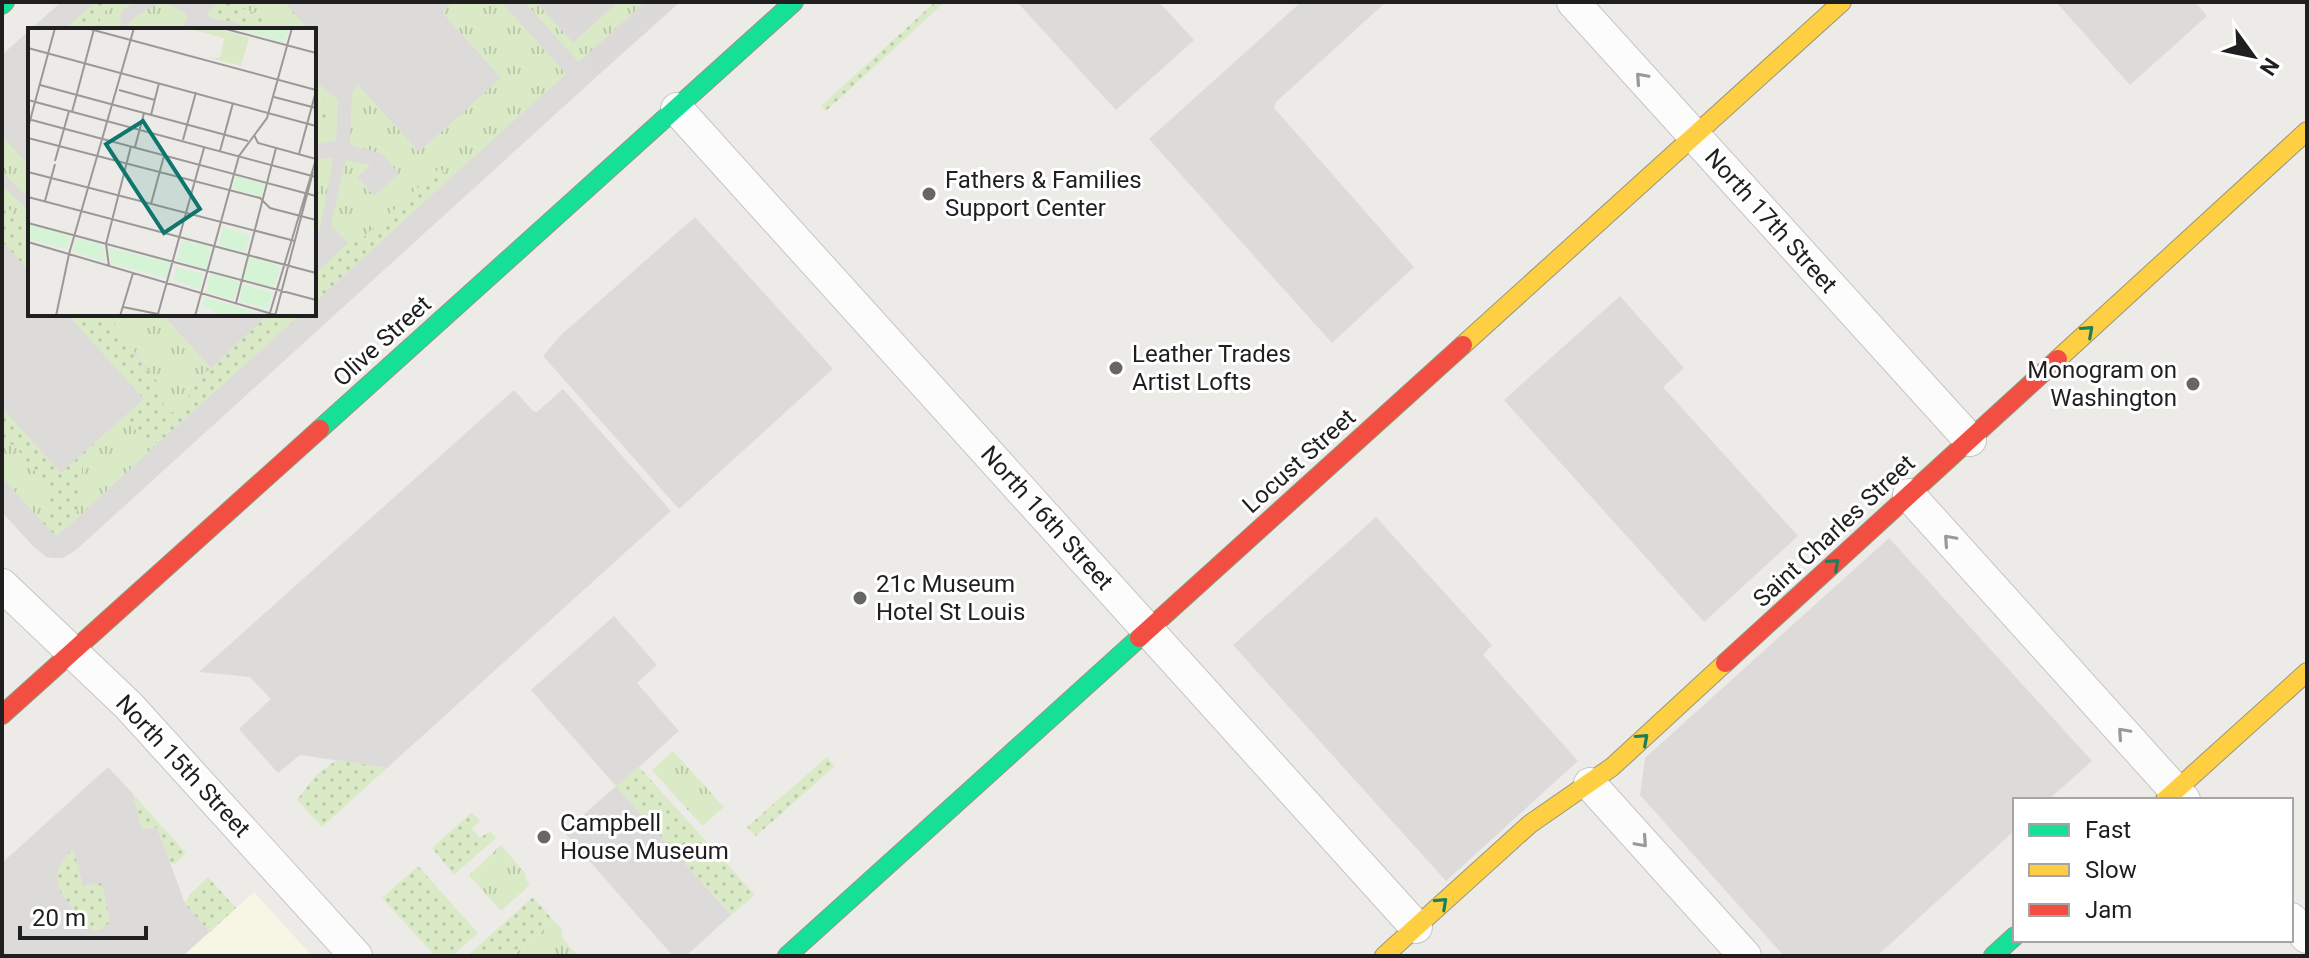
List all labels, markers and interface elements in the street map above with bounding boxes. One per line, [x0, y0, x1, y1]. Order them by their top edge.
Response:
north arrow [2213, 16, 2293, 96]
inset map [28, 28, 316, 316]
text: N [2255, 53, 2284, 80]
one-way arrow [1637, 73, 1651, 88]
street label: North 17th Street [1699, 143, 1843, 299]
place label: Fathers & Families Support Center [945, 166, 1142, 222]
marker: Fathers & Families Support Center [920, 185, 938, 203]
street label: Olive Street [327, 290, 437, 392]
one-way arrow [2079, 326, 2093, 341]
place label: Leather Trades Artist Lofts [1132, 340, 1291, 396]
place label: Monogram on Washington [2027, 356, 2177, 412]
marker: Leather Trades Artist Lofts [1107, 359, 1125, 377]
marker: Monogram on Washington [2184, 375, 2202, 393]
street label: Locust Street [1237, 403, 1361, 519]
street label: North 16th Street [975, 440, 1119, 596]
street label: Saint Charles Street [1747, 449, 1921, 613]
one-way arrow [1944, 535, 1958, 550]
one-way arrow [1825, 559, 1840, 573]
place label: 21c Museum Hotel St Louis [876, 570, 1025, 626]
marker: 21c Museum Hotel St Louis [851, 589, 869, 607]
street label: North 15th Street [110, 689, 256, 843]
one-way arrow [2118, 728, 2133, 742]
one-way arrow [1633, 734, 1648, 749]
legend [2013, 798, 2293, 942]
place label: Campbell House Museum [560, 809, 729, 865]
text: Fast [2085, 816, 2131, 844]
marker: Campbell House Museum [535, 828, 553, 846]
one-way arrow [1632, 833, 1647, 848]
text: Slow [2085, 856, 2137, 884]
scale bar [20, 890, 146, 940]
text: Jam [2085, 896, 2132, 924]
one-way arrow [1433, 898, 1447, 913]
text: 20 m [32, 904, 86, 932]

